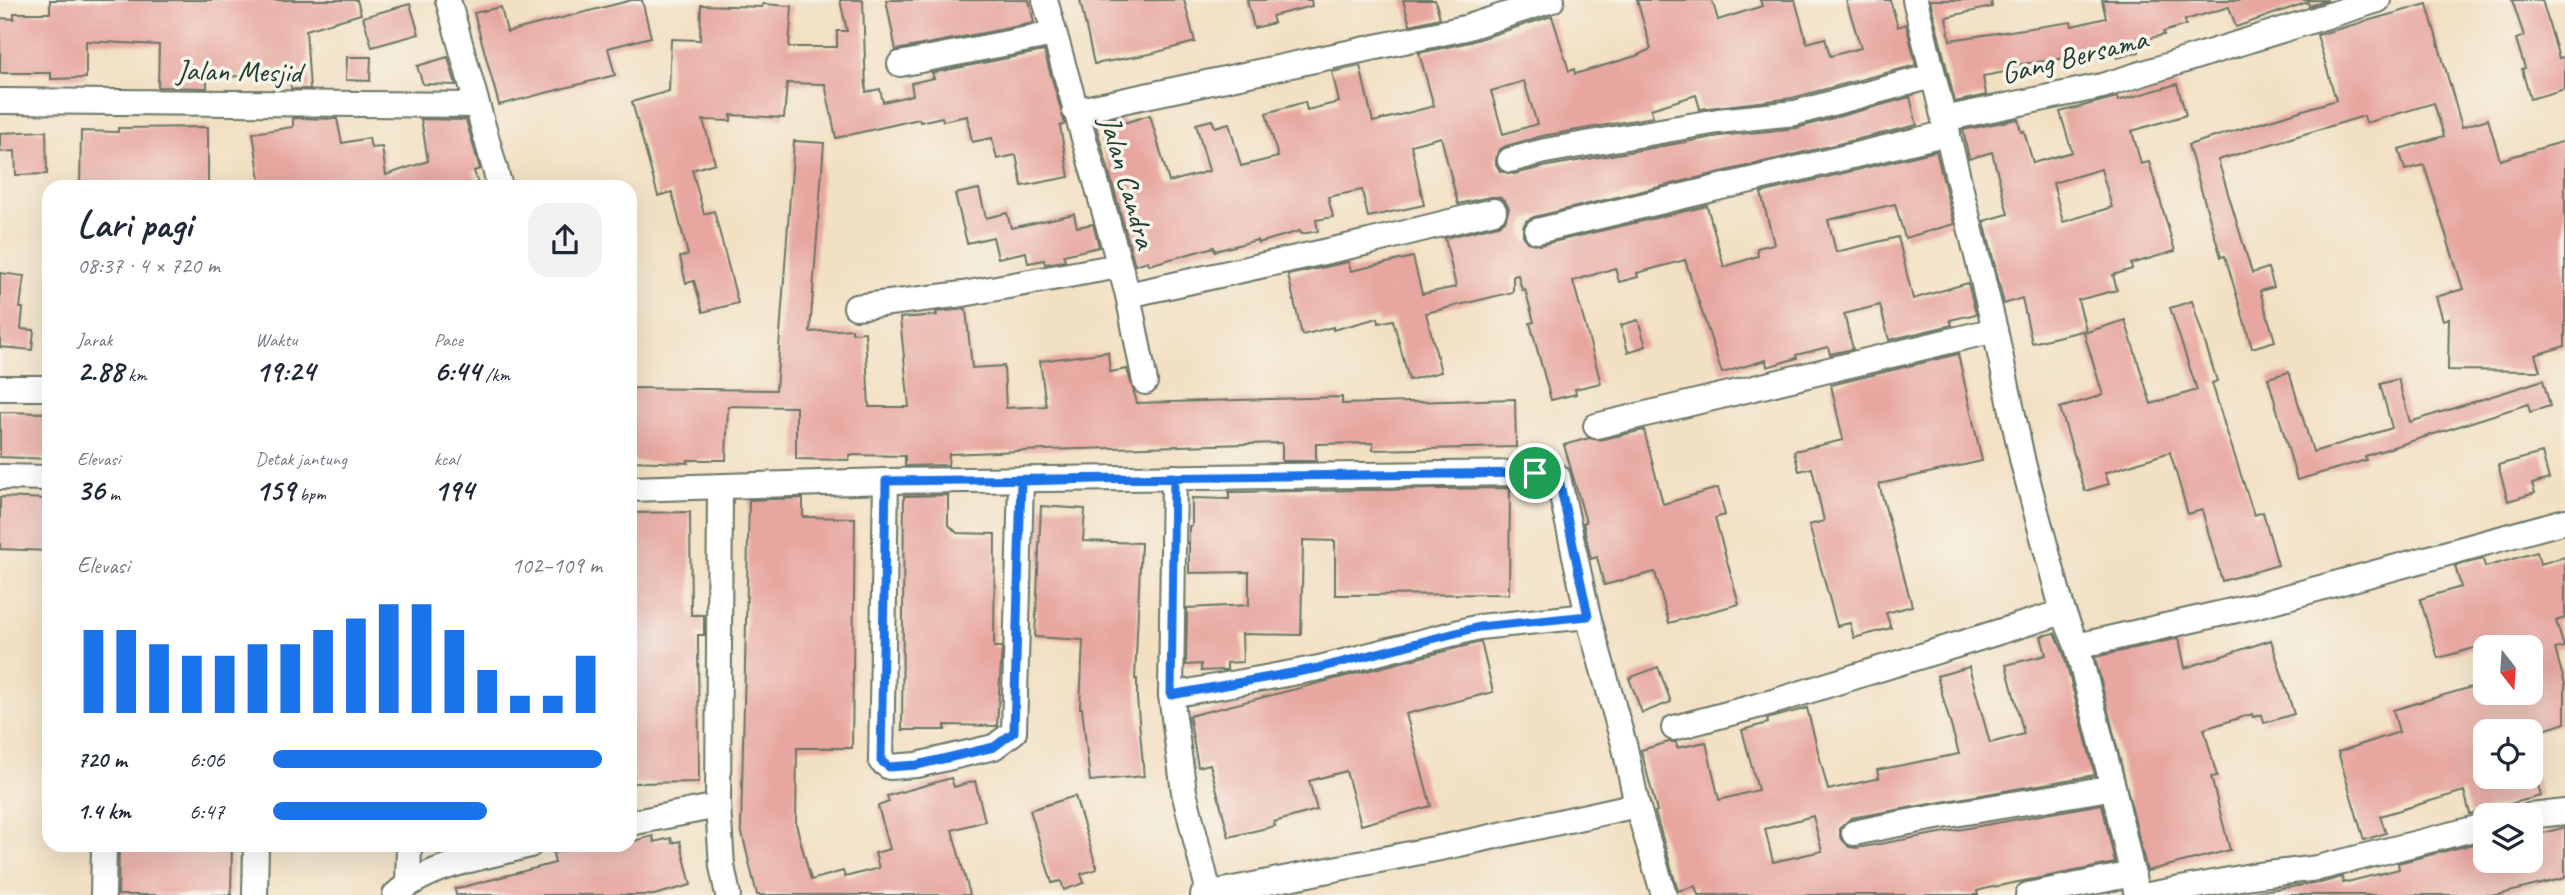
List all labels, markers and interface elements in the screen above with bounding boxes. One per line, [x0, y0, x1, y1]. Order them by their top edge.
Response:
street label: Gang Bersama [1997, 19, 2153, 92]
street label: Jalan Mesjid [174, 51, 306, 91]
street label: Jalan Candra [1090, 110, 1166, 254]
text: Lari pagi [77, 201, 192, 248]
button: share [528, 203, 602, 277]
text: 08:37 · 4 × 720 m [77, 251, 220, 280]
text: Jarak [77, 328, 112, 352]
text: Waktu [255, 328, 298, 352]
text: Pace [434, 328, 463, 352]
text: 2.88 [77, 352, 123, 390]
text: 19:24 [255, 352, 315, 390]
text: 6:44 [434, 352, 481, 390]
text: km [123, 363, 147, 387]
text: /km [481, 363, 510, 387]
pin [1505, 443, 1565, 503]
text: Elevasi [77, 447, 120, 471]
text: Detak jantung [255, 447, 347, 471]
text: kcal [434, 447, 459, 471]
icon: arrive [1516, 454, 1554, 492]
text: 36 [77, 471, 105, 509]
text: 159 [255, 471, 295, 509]
text: 194 [434, 471, 474, 509]
text: m [105, 482, 120, 506]
text: bpm [295, 482, 326, 506]
text: Elevasi [77, 551, 130, 580]
text: 102–109 m [511, 551, 602, 580]
north arrow [2473, 635, 2543, 705]
map controls [2473, 635, 2543, 873]
button: locate [2473, 719, 2543, 789]
text: 720 m [77, 745, 127, 774]
text: 6:06 [189, 745, 225, 774]
text: 1.4 km [77, 797, 131, 826]
text: 6:47 [189, 797, 225, 826]
button: layers [2473, 803, 2543, 873]

